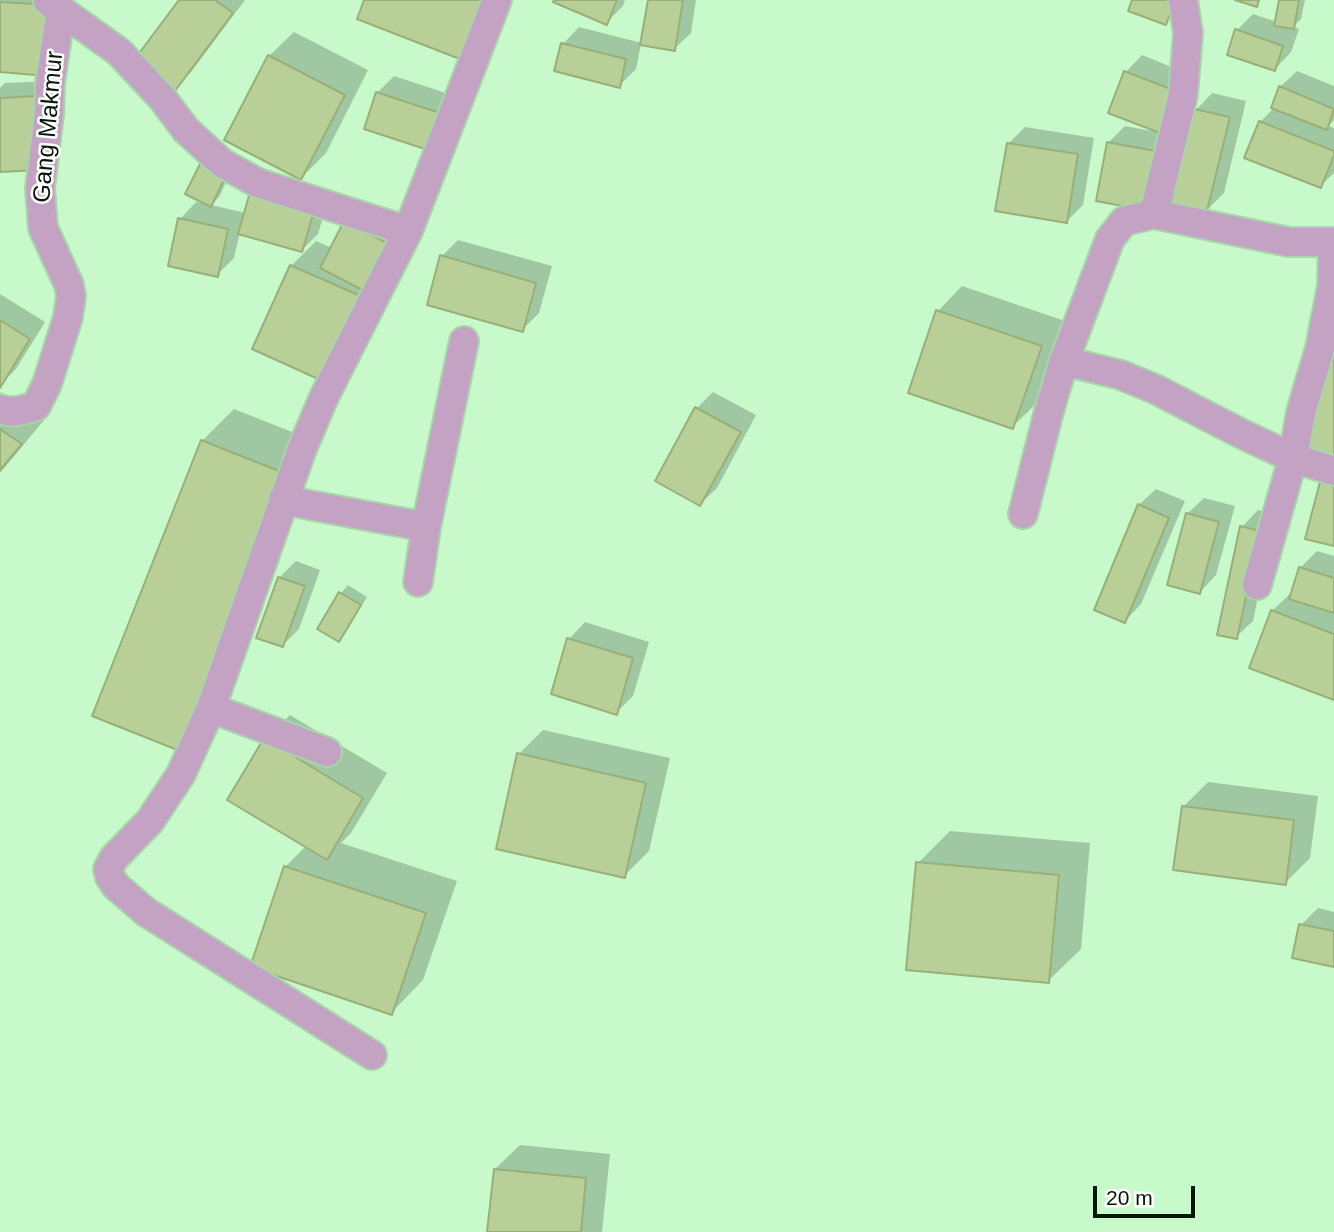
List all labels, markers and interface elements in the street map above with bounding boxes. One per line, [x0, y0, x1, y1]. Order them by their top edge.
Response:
street label: Gang Makmur [28, 50, 70, 204]
scale bar [1096, 1172, 1198, 1216]
text: 20 m [1106, 1186, 1153, 1209]

